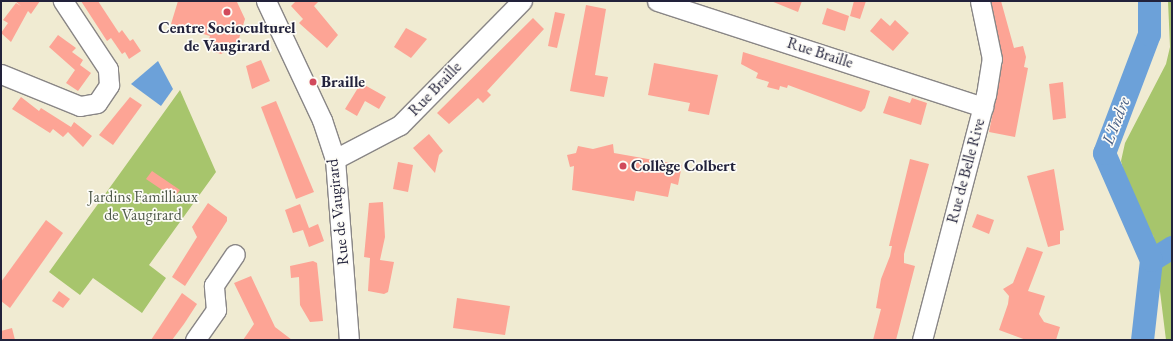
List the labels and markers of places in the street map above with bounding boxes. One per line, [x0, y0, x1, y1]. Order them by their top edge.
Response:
marker: Centre Socioculturel de Vaugirard [222, 7, 232, 17]
place label: Centre Socioculturel de Vaugirard [158, 18, 296, 56]
place label: Braille [321, 72, 365, 92]
marker: Braille [308, 77, 318, 87]
place label: Collège Colbert [631, 156, 736, 176]
marker: Collège Colbert [618, 161, 628, 171]

